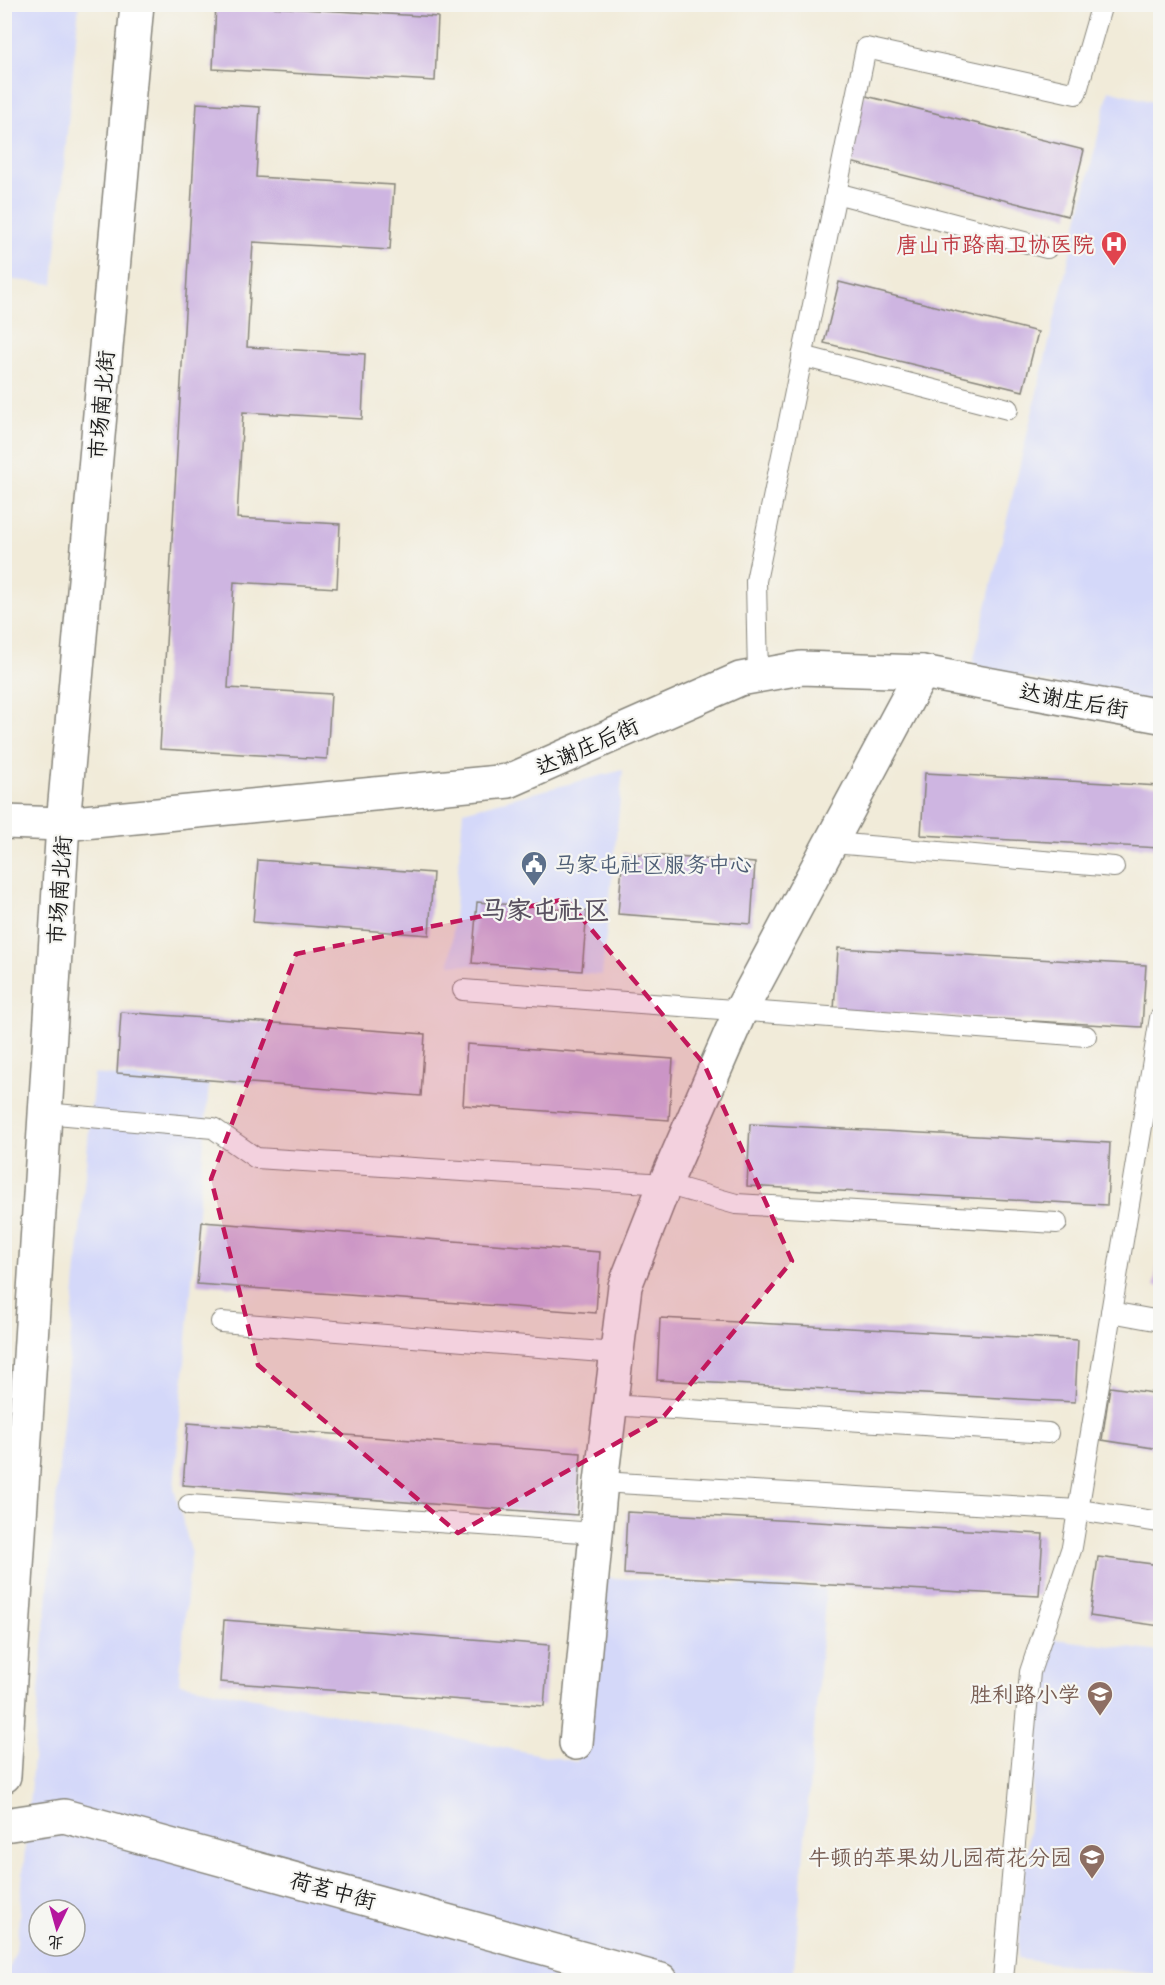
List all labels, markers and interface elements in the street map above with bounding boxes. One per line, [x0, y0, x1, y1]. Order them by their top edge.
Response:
hospital icon: 唐山市路南卫协医院 [1099, 229, 1129, 267]
place label: 唐山市路南卫协医院 [896, 232, 1094, 260]
street label: 市场南北街 [84, 349, 122, 461]
street label: 达谢庄后街 [1017, 679, 1130, 725]
street label: 达谢庄后街 [532, 713, 644, 783]
street label: 市场南北街 [43, 834, 79, 946]
public building icon: 马家屯社区服务中心 [519, 849, 549, 887]
place label: 马家屯社区服务中心 [554, 852, 752, 880]
district label: 马家屯社区 [480, 895, 610, 929]
school or university icon: 胜利路小学 [1085, 1679, 1115, 1717]
place label: 胜利路小学 [970, 1682, 1080, 1710]
school or university icon: 牛顿的苹果幼儿园荷花分园 [1077, 1842, 1107, 1880]
place label: 牛顿的苹果幼儿园荷花分园 [808, 1845, 1072, 1873]
street label: 荷茗中街 [286, 1867, 379, 1917]
north arrow [27, 1898, 87, 1958]
text: 北 [47, 1930, 65, 1953]

